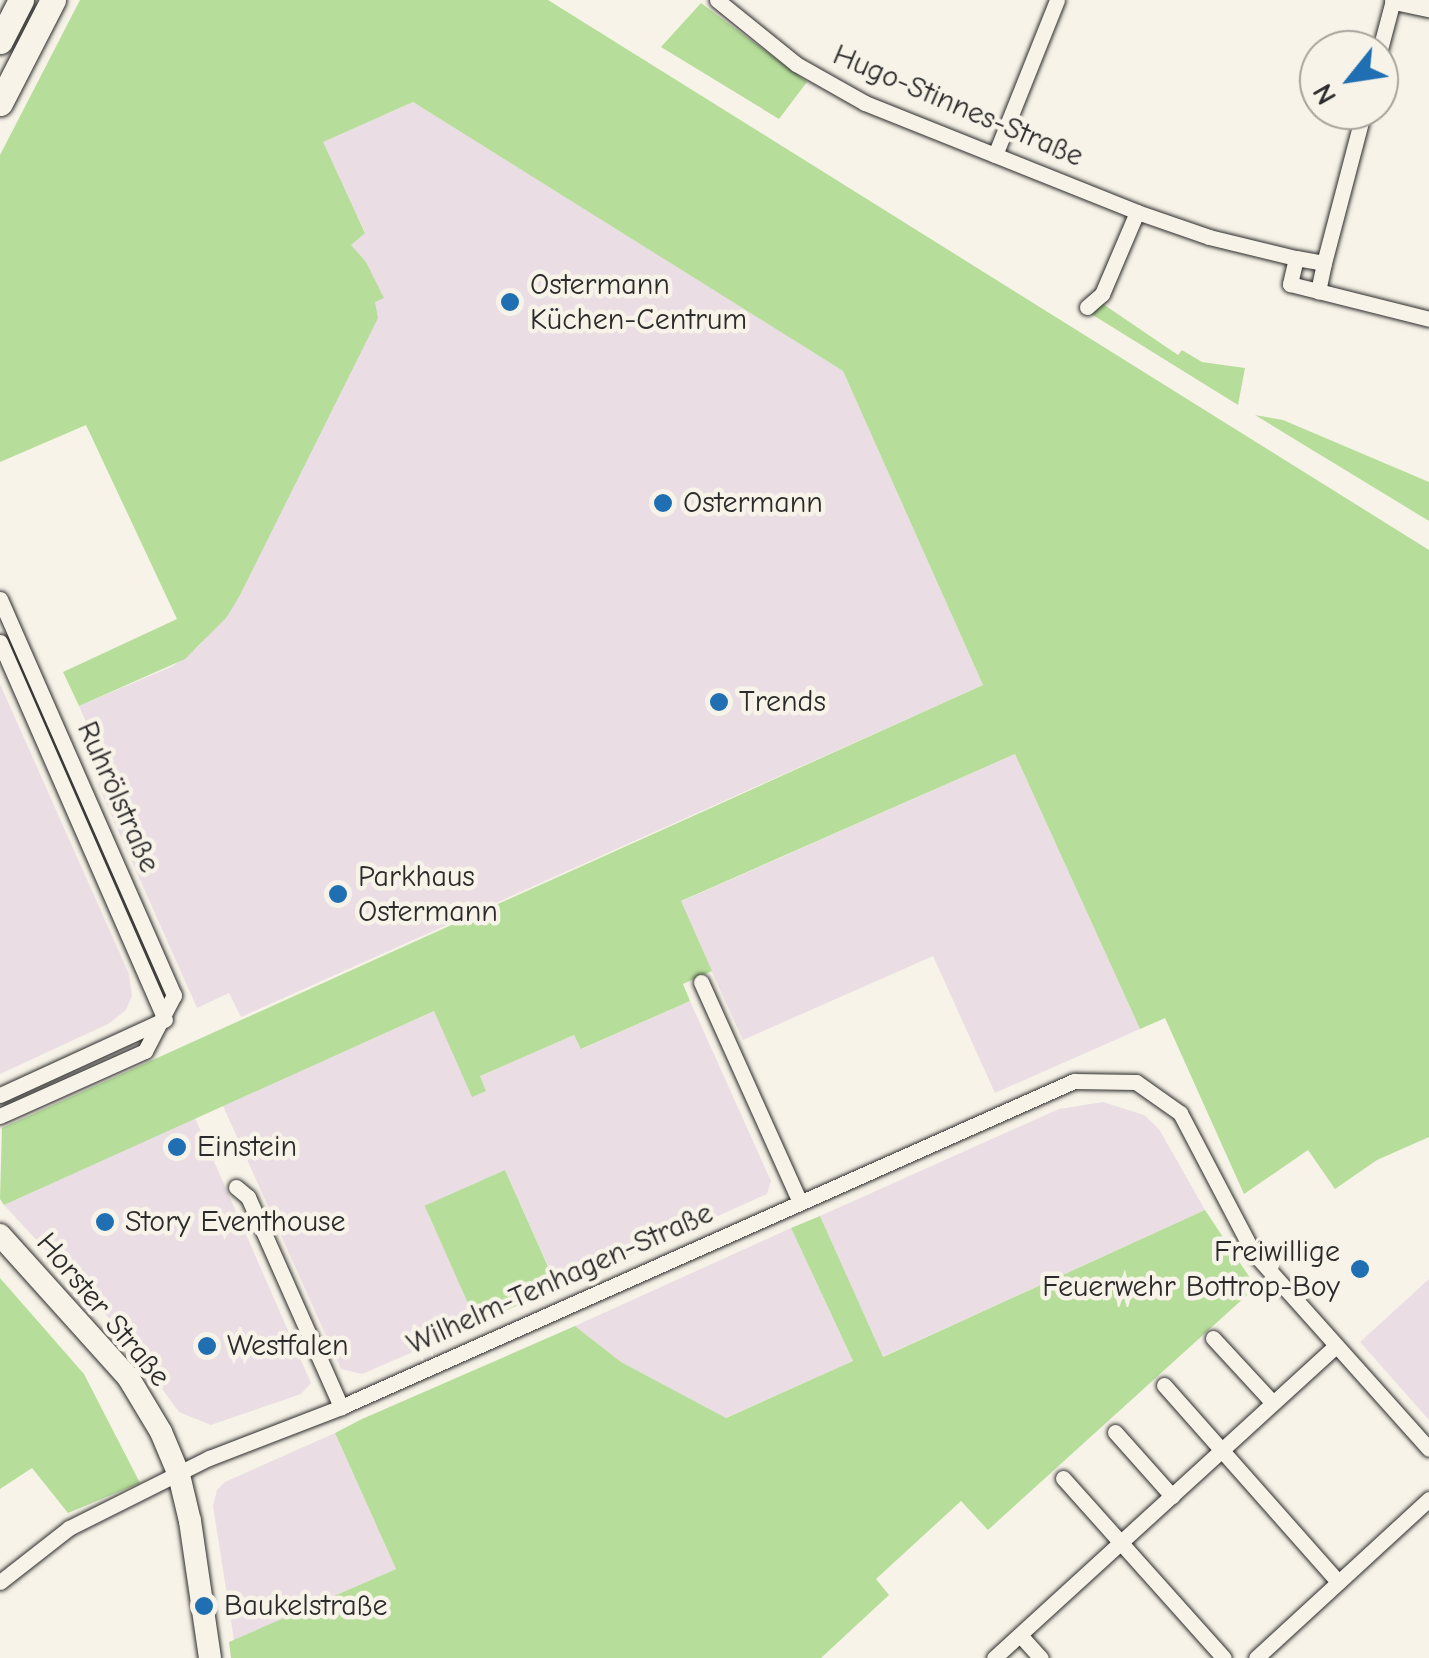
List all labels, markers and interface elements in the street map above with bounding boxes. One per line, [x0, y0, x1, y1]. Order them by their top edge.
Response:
north arrow [1299, 30, 1399, 130]
street label: Hugo-Stinnes-Straße [827, 37, 1089, 175]
text: N [1306, 78, 1343, 110]
place label: Ostermann Küchen-Centrum [530, 267, 747, 338]
marker: Ostermann Küchen-Centrum [499, 291, 521, 313]
place label: Ostermann [683, 485, 823, 521]
marker: Ostermann [652, 492, 674, 514]
place label: Trends [739, 684, 826, 720]
marker: Trends [708, 691, 730, 713]
street label: Ruhrölstraße [69, 716, 167, 878]
place label: Parkhaus Ostermann [358, 859, 498, 930]
marker: Parkhaus Ostermann [327, 883, 349, 905]
place label: Einstein [197, 1129, 297, 1165]
marker: Einstein [166, 1136, 188, 1158]
street label: Wilhelm-Tenhagen-Straße [402, 1195, 718, 1363]
place label: Story Eventhouse [125, 1204, 345, 1240]
marker: Story Eventhouse [94, 1211, 116, 1233]
street label: Horster Straße [28, 1226, 178, 1394]
place label: Freiwillige Feuerwehr Bottrop-Boy [1042, 1234, 1340, 1304]
marker: Freiwillige Feuerwehr Bottrop-Boy [1349, 1258, 1371, 1280]
place label: Westfalen [227, 1328, 349, 1364]
marker: Westfalen [196, 1335, 218, 1357]
place label: Baukelstraße [224, 1588, 388, 1624]
marker: Baukelstraße [193, 1595, 215, 1617]

